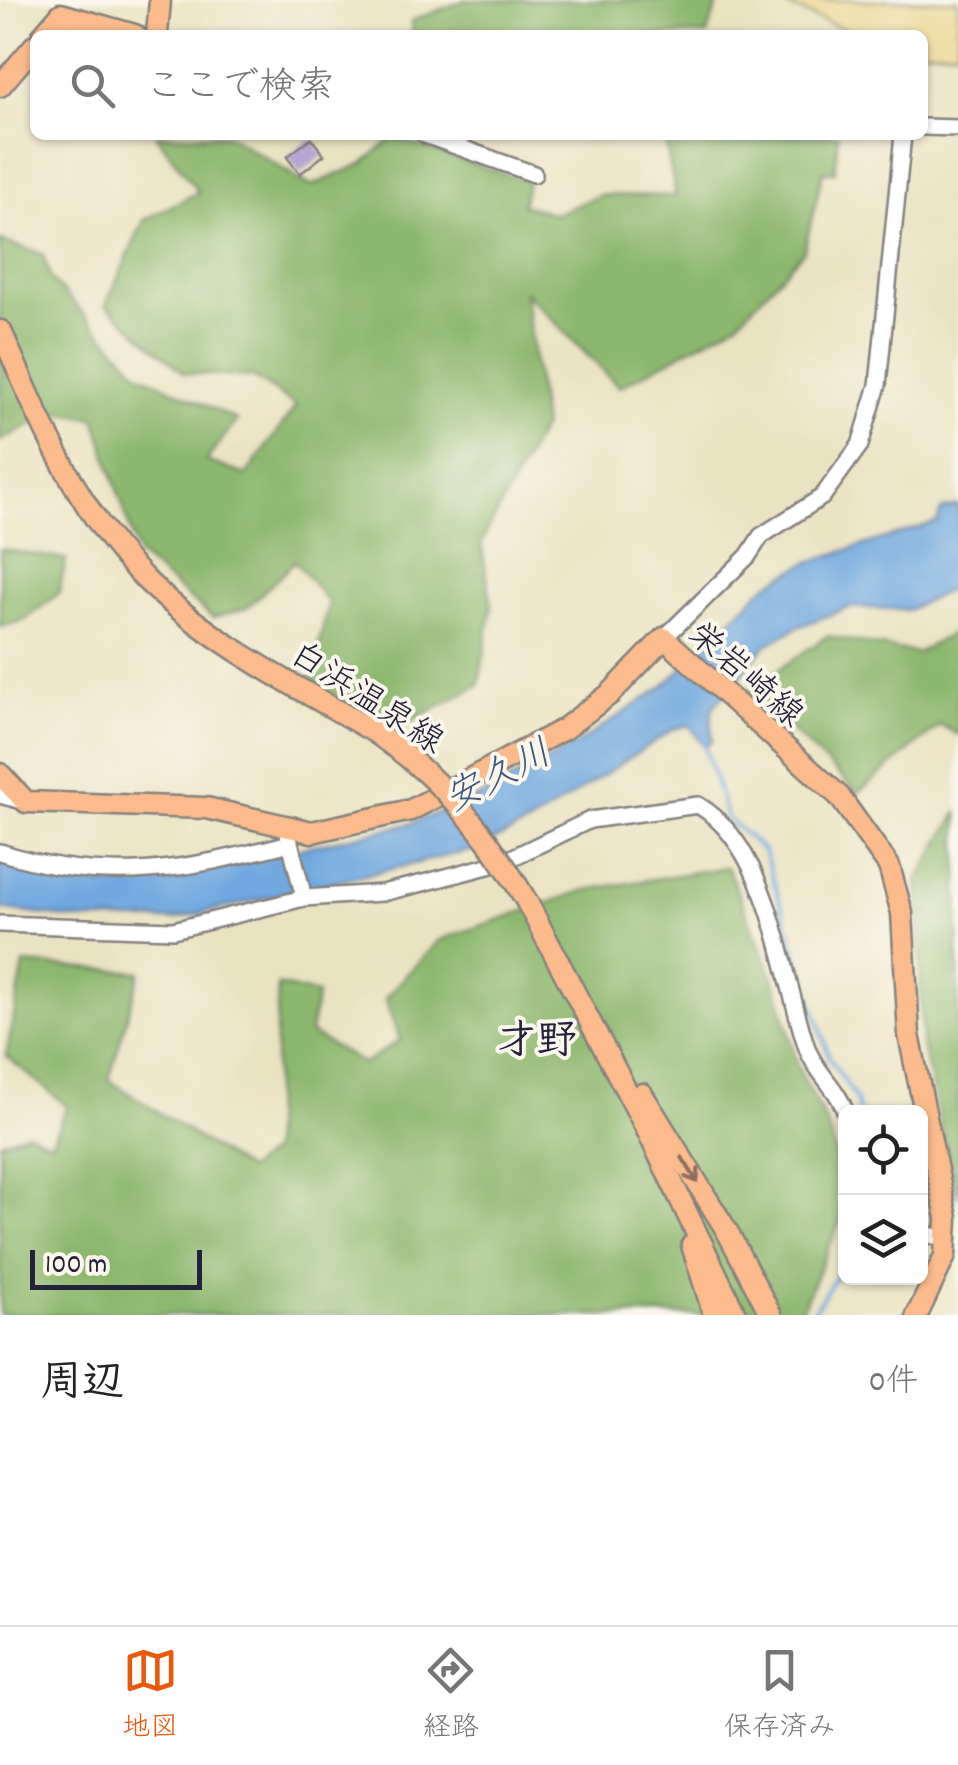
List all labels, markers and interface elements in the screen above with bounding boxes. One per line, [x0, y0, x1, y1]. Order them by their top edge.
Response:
search box [30, 30, 928, 140]
icon: search [65, 58, 120, 113]
text: ここで検索 [145, 62, 335, 117]
street label: 栄岩崎線 [674, 612, 813, 742]
street label: 白浜温泉線 [278, 632, 452, 769]
water label: 安久川 [436, 729, 563, 829]
district label: 才野 [497, 1016, 577, 1073]
map controls [838, 1105, 928, 1285]
button: locate [838, 1105, 928, 1195]
one-way arrow [679, 1156, 700, 1184]
button: layers [838, 1195, 928, 1285]
scale bar [30, 1245, 202, 1290]
text: 100 m [45, 1247, 107, 1287]
text: 周辺 [40, 1356, 124, 1416]
text: 0件 [869, 1361, 918, 1407]
tab: 地図 [122, 1643, 178, 1750]
tab: 経路 [423, 1643, 479, 1750]
tab: 保存済み [724, 1643, 836, 1750]

